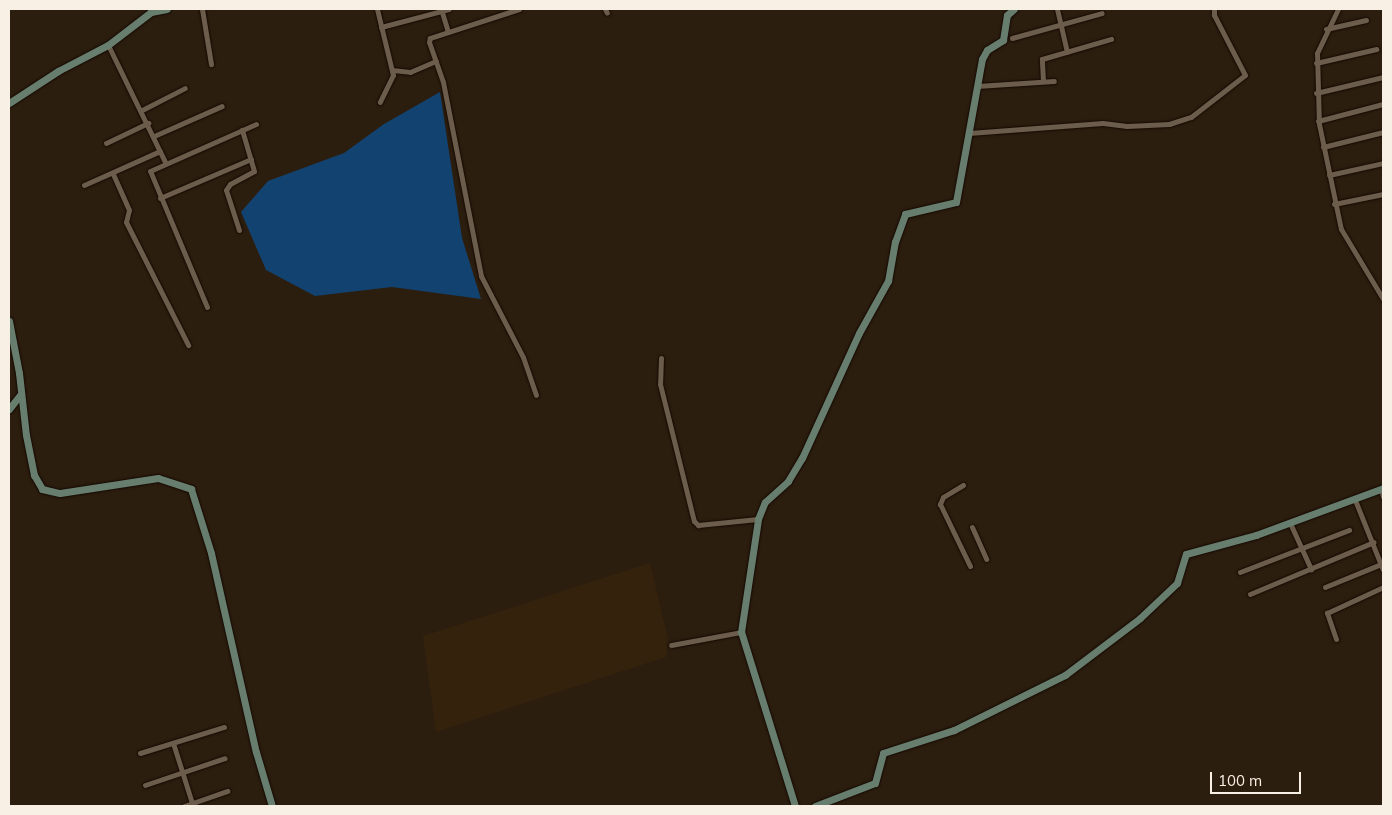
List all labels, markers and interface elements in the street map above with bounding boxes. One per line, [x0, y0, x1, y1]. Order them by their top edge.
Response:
scale bar [1212, 762, 1303, 794]
text: 100 m [1218, 771, 1262, 790]

